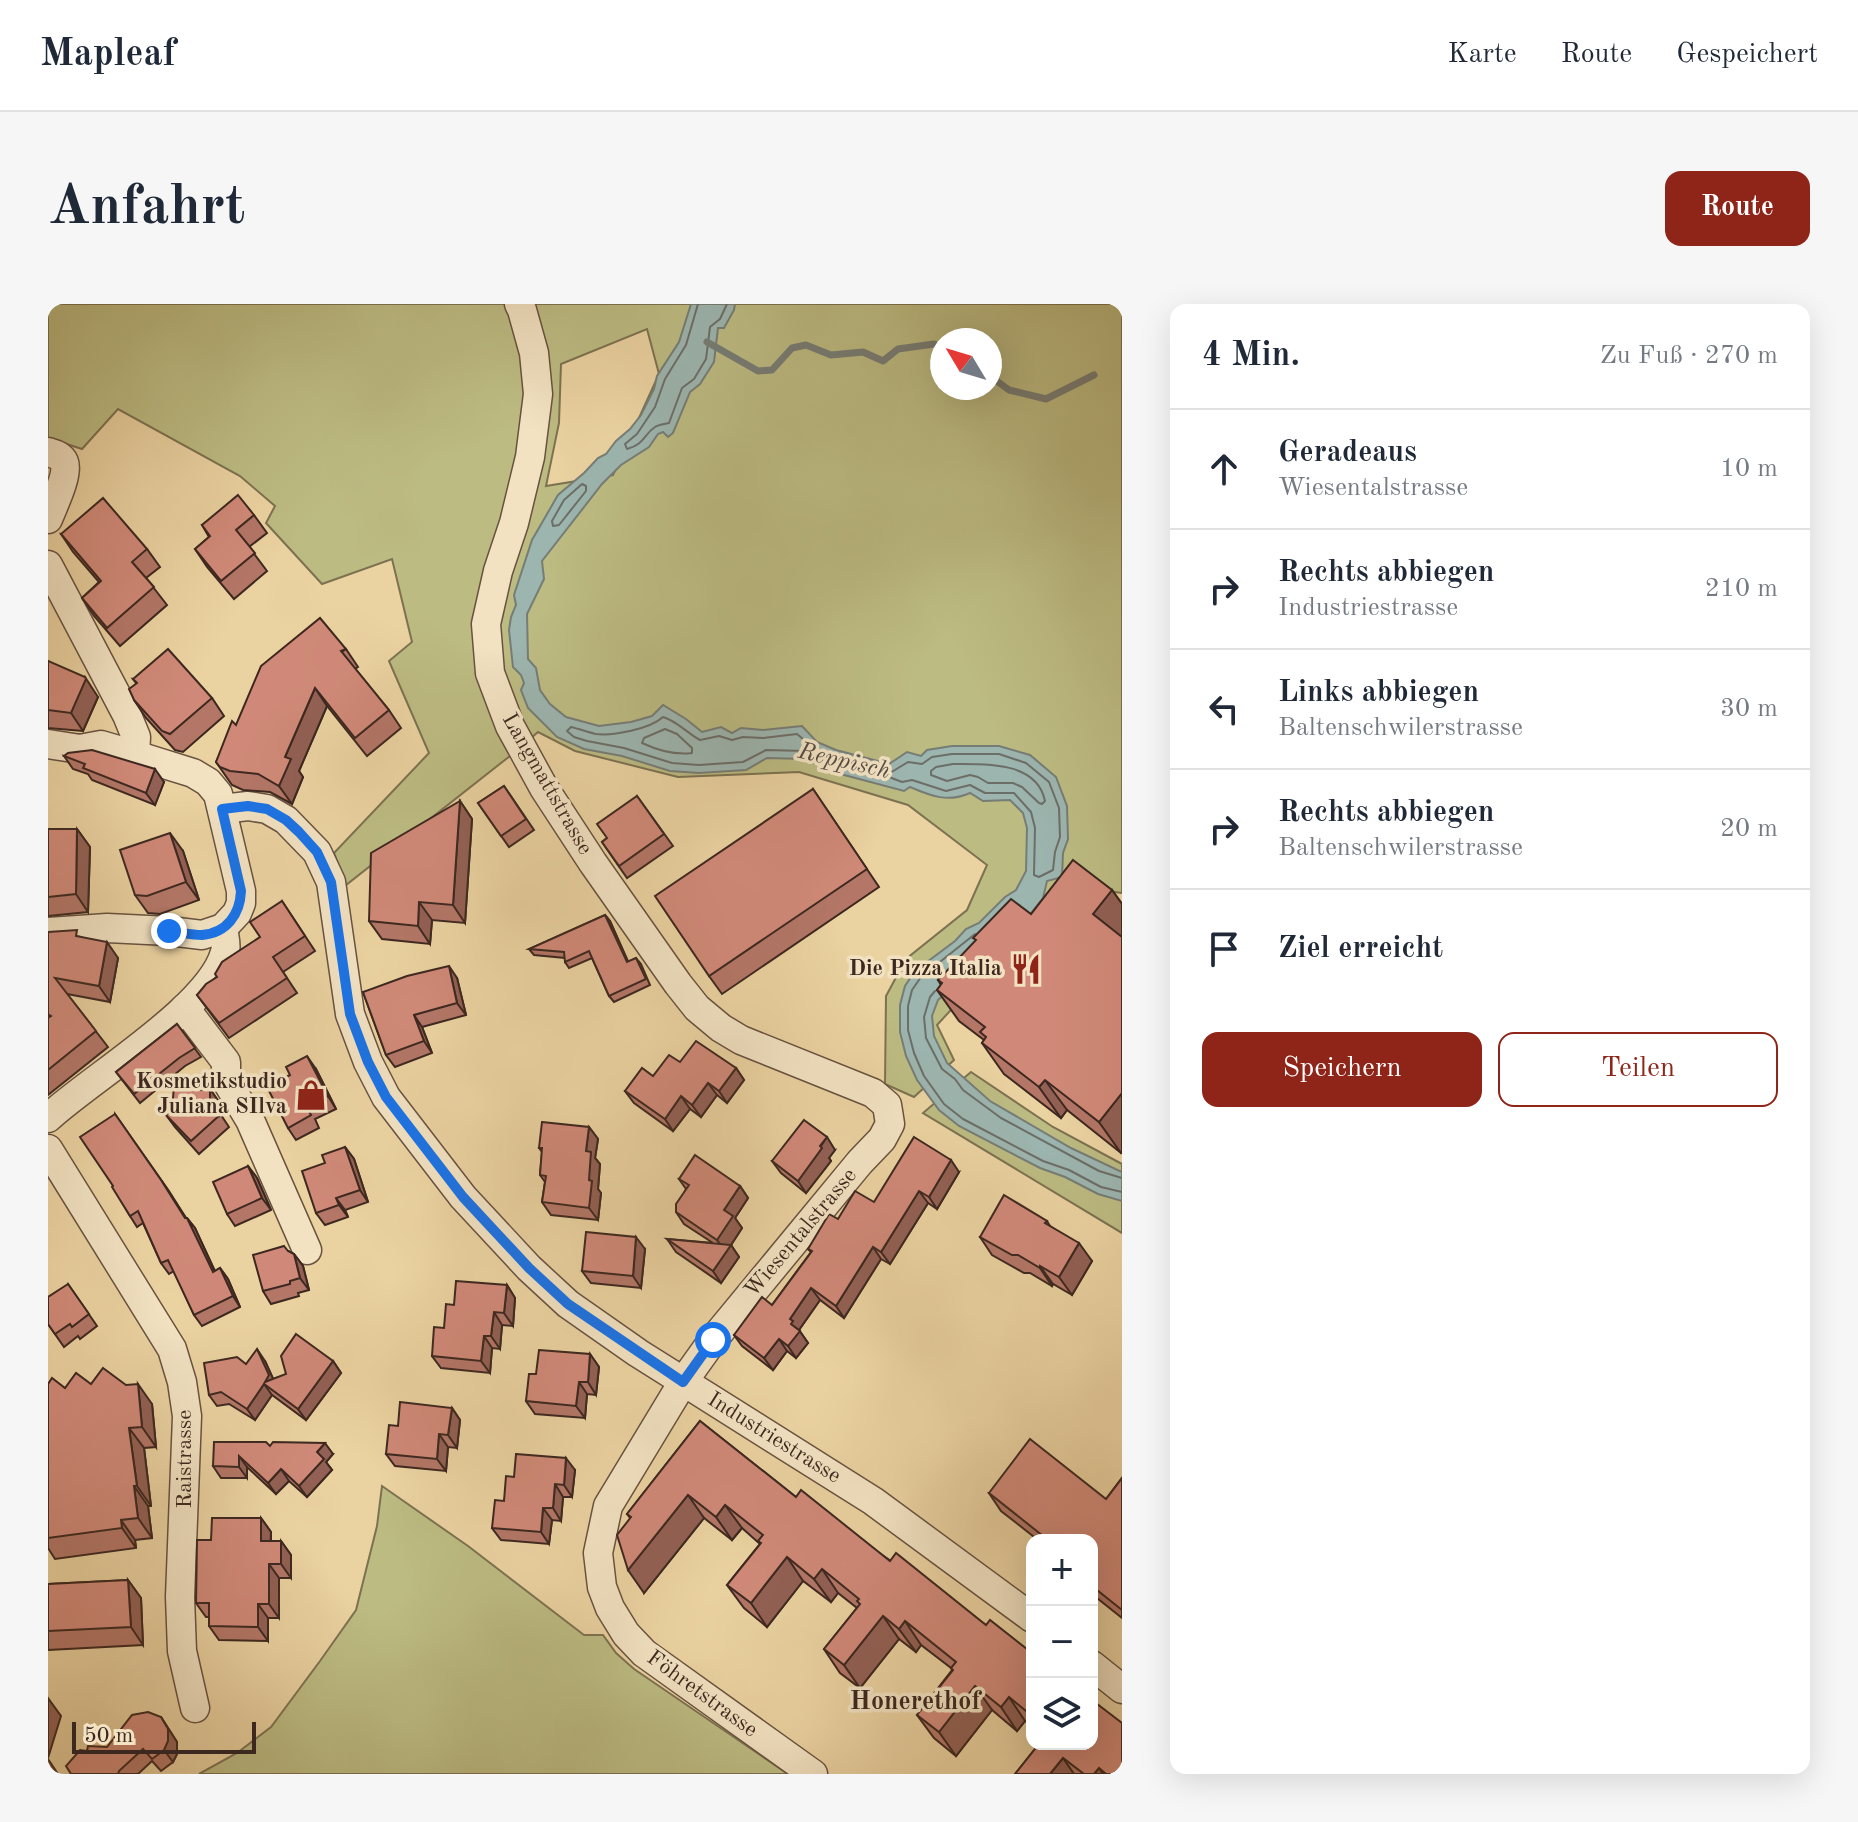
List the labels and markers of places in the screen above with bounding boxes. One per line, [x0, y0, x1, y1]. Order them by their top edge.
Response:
restaurant icon: Die Pizza Italia [1009, 952, 1043, 986]
place label: Die Pizza Italia [849, 958, 1002, 980]
place label: Kosmetikstudio Juliana SIlva [136, 1071, 287, 1118]
shop icon: Kosmetikstudio Juliana SIlva [294, 1078, 328, 1112]

